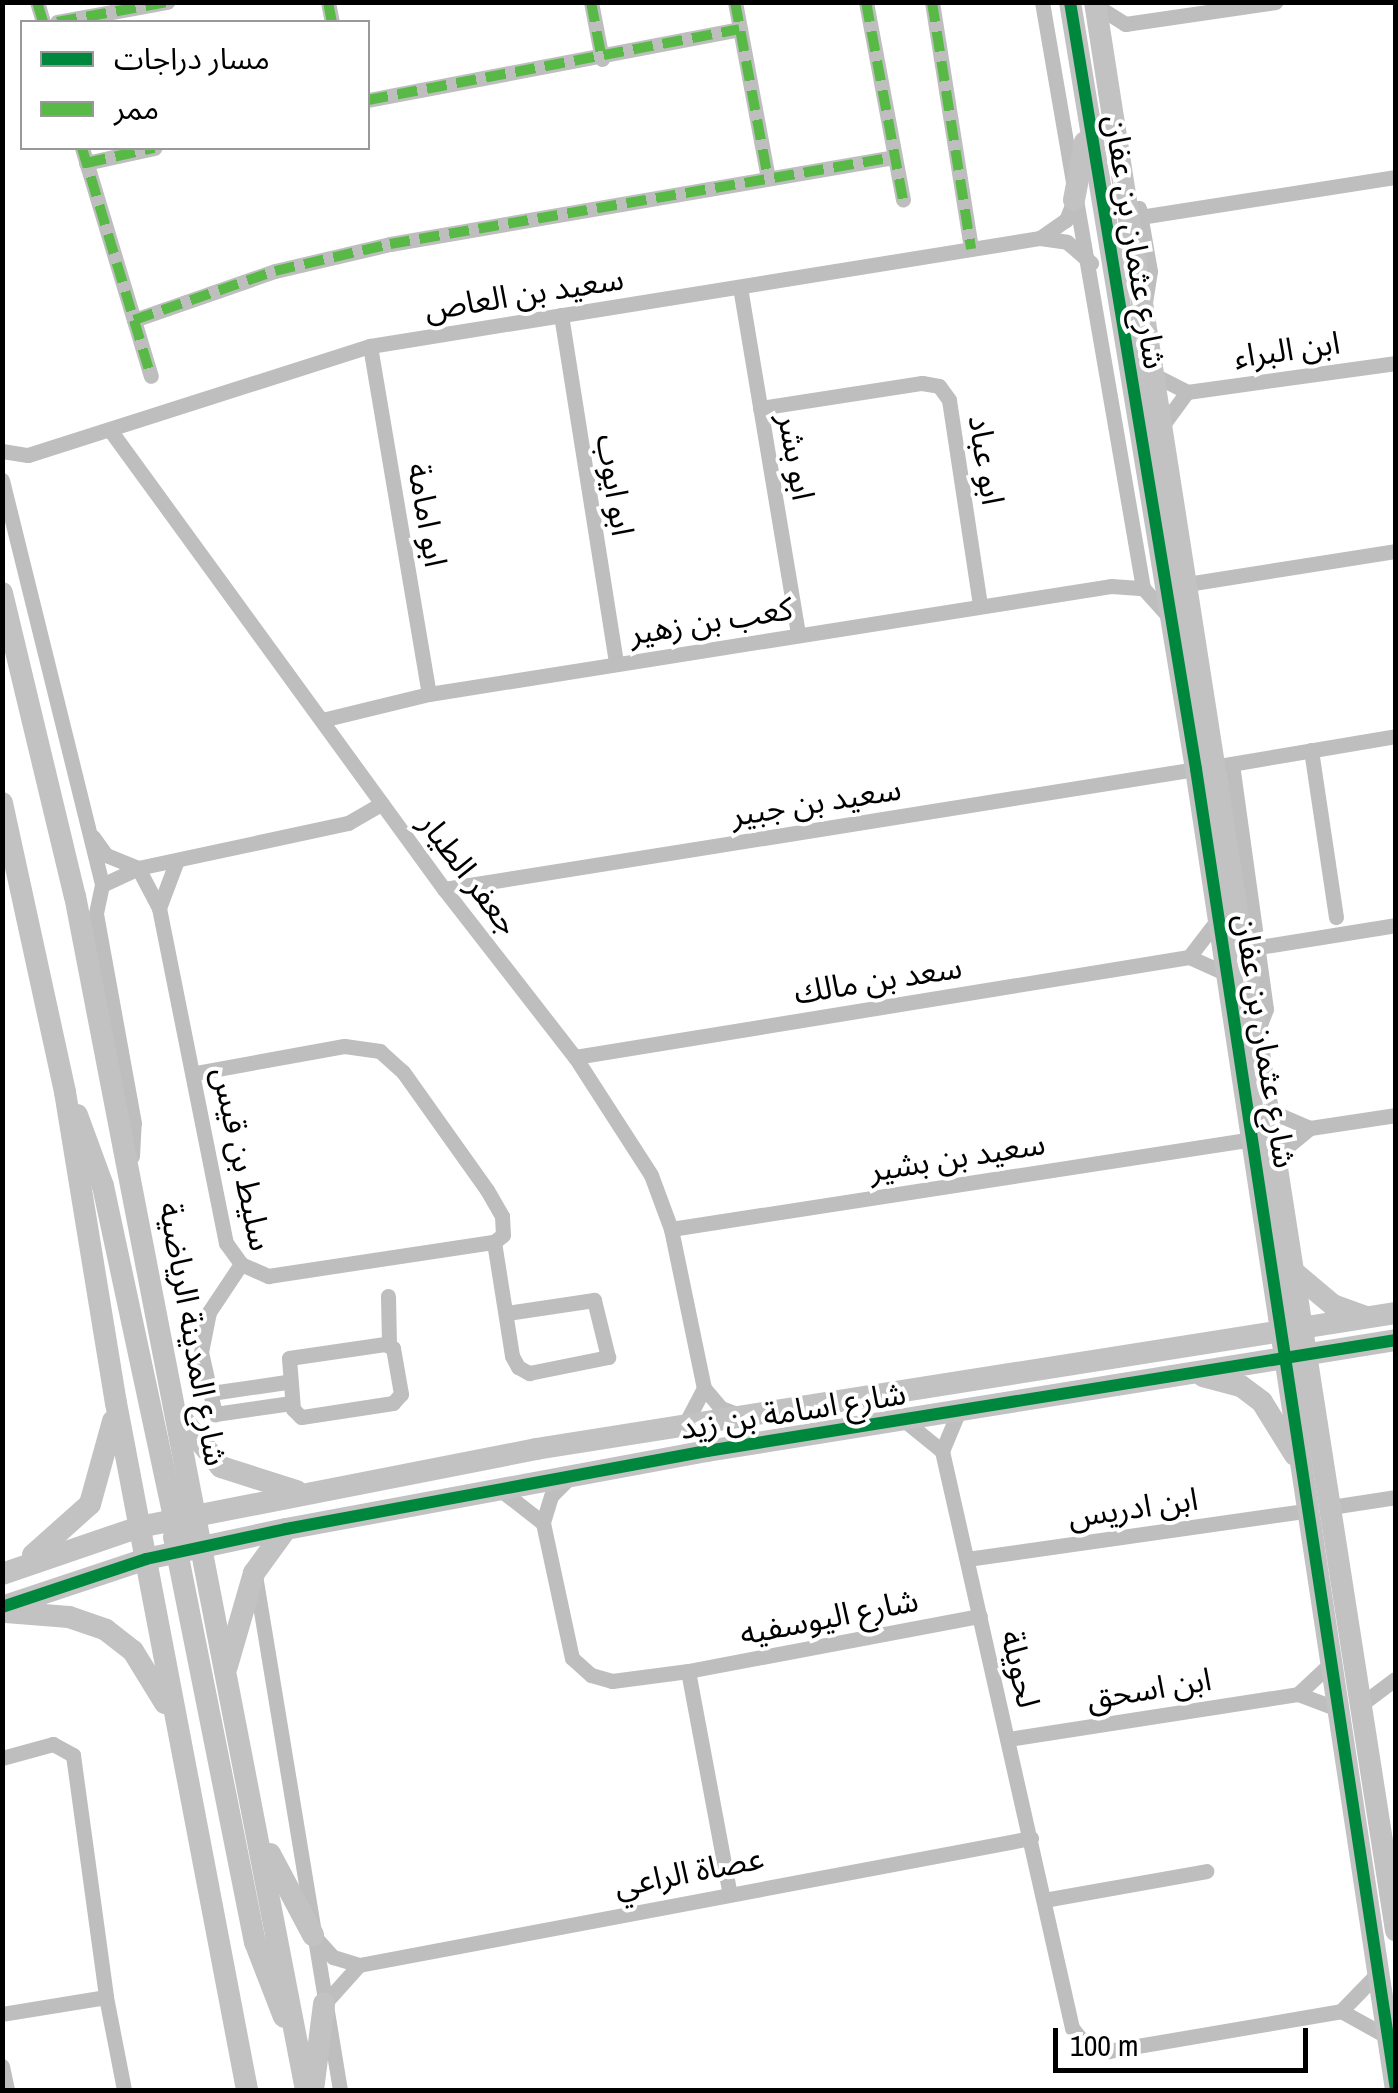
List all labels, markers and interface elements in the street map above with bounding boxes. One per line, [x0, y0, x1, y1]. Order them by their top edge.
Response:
legend [20, 20, 370, 150]
text: مسار دراجات [114, 38, 270, 78]
text: ممر [114, 88, 159, 128]
street label: شارع عثمان بن عفان [1096, 112, 1174, 372]
street label: سعيد بن العاص [422, 259, 626, 329]
street label: ابن البراء [1232, 324, 1342, 376]
street label: ابو بشر [770, 411, 822, 503]
street label: ابو عباد [960, 412, 1012, 508]
street label: ابو ايوب [588, 431, 642, 539]
street label: ابو امامة [399, 460, 455, 570]
street label: كعب بن زهير [627, 589, 795, 653]
street label: سعيد بن جبير [728, 770, 904, 834]
street label: جعفر الطيار [411, 805, 527, 943]
street label: شارع عثمان بن عفان [1226, 911, 1304, 1171]
street label: سعد بن مالك [791, 948, 965, 1012]
street label: سليط بن قيس [204, 1064, 280, 1254]
street label: سعيد بن بشير [866, 1124, 1048, 1190]
street label: شارع المدينة الرياضية [151, 1199, 235, 1469]
street label: شارع اسامة بن زيد [677, 1374, 909, 1448]
street label: ابن ادريس [1066, 1480, 1200, 1536]
street label: شارع اليوسفيه [736, 1581, 922, 1653]
street label: لحويلة [992, 1626, 1048, 1712]
street label: ابن اسحق [1084, 1660, 1214, 1718]
street label: عصاة الراعي [611, 1839, 767, 1905]
scale bar [1058, 2008, 1313, 2070]
text: 100 m [1070, 2025, 1138, 2065]

